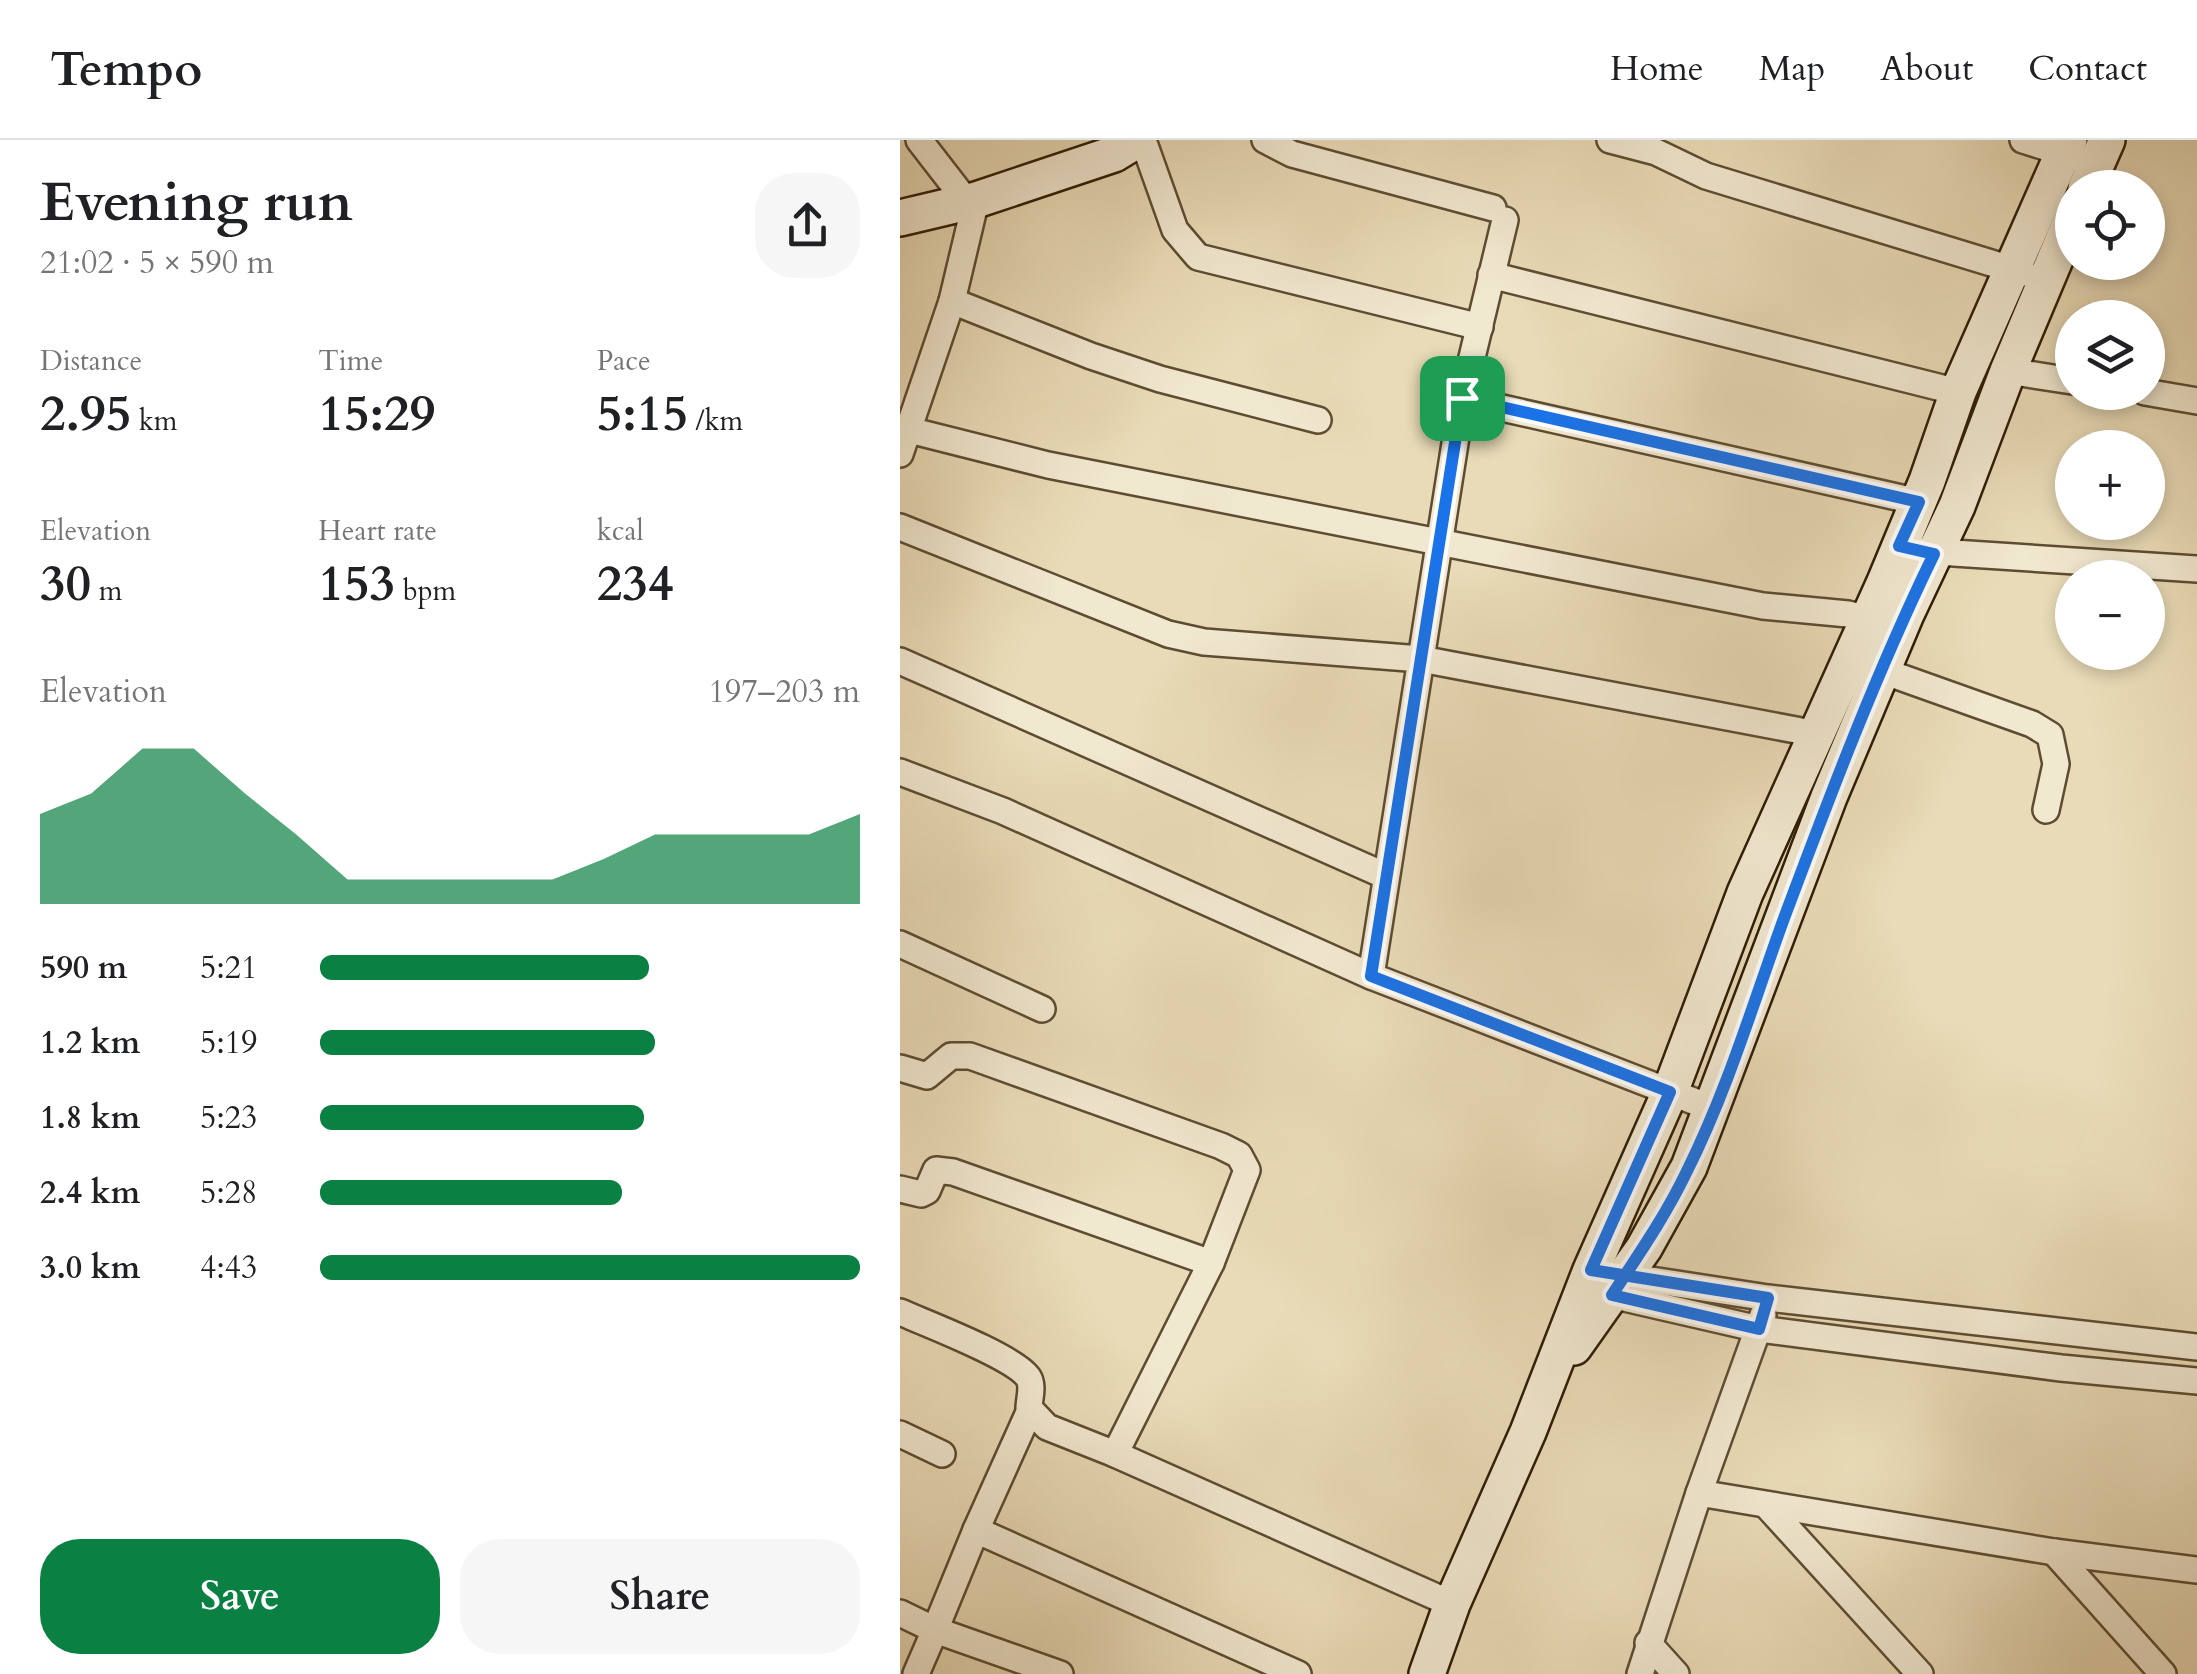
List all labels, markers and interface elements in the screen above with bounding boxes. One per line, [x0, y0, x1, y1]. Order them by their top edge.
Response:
text: Tempo [50, 37, 202, 102]
text: Home [1610, 45, 1704, 93]
text: Map [1759, 45, 1825, 93]
text: About [1880, 45, 1973, 93]
text: Contact [2028, 45, 2147, 93]
text: Evening run [40, 166, 353, 240]
map controls [2055, 170, 2165, 670]
button: locate [2055, 170, 2165, 280]
button: share [755, 173, 860, 278]
text: 21:02 · 5 × 590 m [40, 241, 274, 285]
button: layers [2055, 300, 2165, 410]
text: Distance [40, 342, 142, 380]
text: Time [318, 342, 383, 380]
text: Pace [597, 342, 651, 380]
pin [1420, 356, 1505, 441]
icon: arrive [1435, 371, 1490, 426]
text: 2.95 [40, 380, 131, 448]
text: 15:29 [318, 380, 435, 448]
text: 5:15 [597, 380, 688, 448]
text: km [131, 402, 178, 440]
text: /km [688, 402, 743, 440]
button: + [2055, 430, 2165, 540]
text: Elevation [40, 512, 151, 550]
text: Heart rate [318, 512, 437, 550]
text: kcal [597, 512, 644, 550]
text: 30 [40, 550, 91, 618]
text: 153 [318, 550, 395, 618]
text: 234 [597, 550, 674, 618]
button: − [2055, 560, 2165, 670]
text: m [91, 572, 122, 610]
text: bpm [395, 572, 456, 610]
text: Elevation [40, 670, 167, 714]
text: 197–203 m [708, 670, 860, 714]
text: 590 m [40, 946, 127, 990]
text: 5:21 [200, 946, 257, 990]
text: 1.2 km [40, 1021, 140, 1065]
text: 5:19 [200, 1021, 257, 1065]
text: 1.8 km [40, 1096, 140, 1140]
text: 5:23 [200, 1096, 257, 1140]
text: 2.4 km [40, 1171, 140, 1215]
text: 5:28 [200, 1171, 257, 1215]
text: 3.0 km [40, 1246, 140, 1290]
text: 4:43 [200, 1246, 257, 1290]
button: Save [40, 1539, 440, 1654]
button: Share [460, 1539, 860, 1654]

